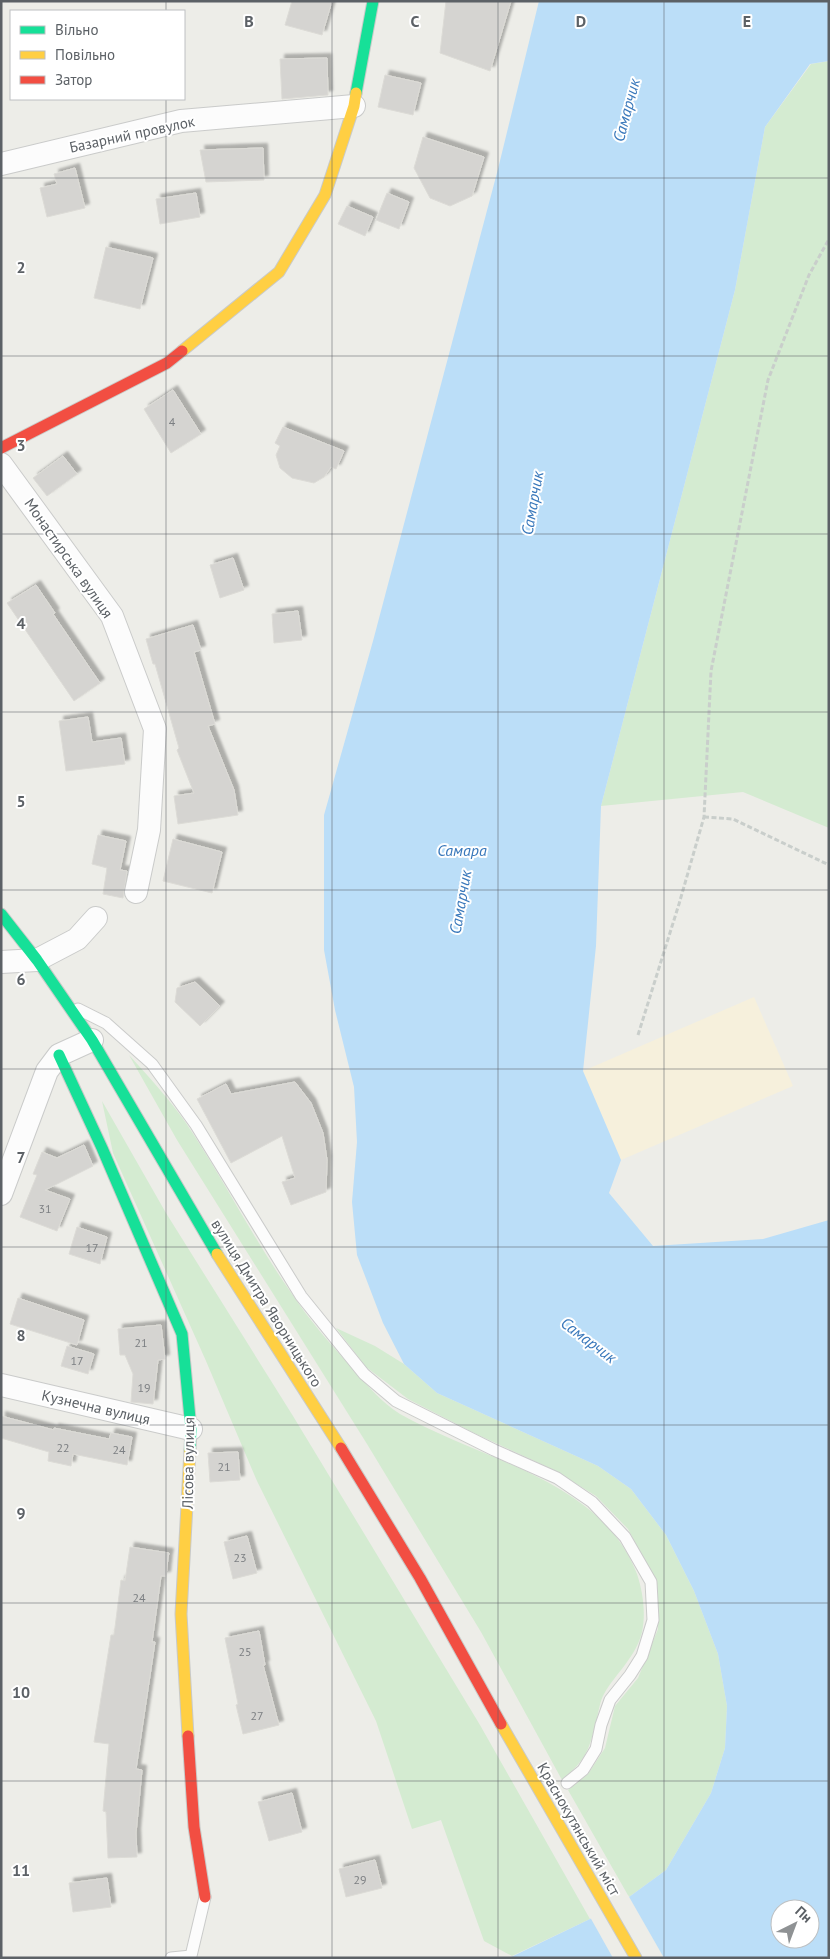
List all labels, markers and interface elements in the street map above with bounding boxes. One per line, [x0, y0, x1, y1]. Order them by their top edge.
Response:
legend [10, 10, 185, 100]
text: B [244, 11, 254, 31]
text: C [411, 11, 420, 31]
text: D [576, 11, 586, 31]
text: E [743, 11, 751, 31]
text: Вільно [55, 20, 98, 39]
text: Повільно [55, 45, 115, 64]
text: Затор [55, 70, 92, 89]
water label: Самарчик [608, 76, 644, 144]
street label: Базарний провулок [68, 111, 197, 157]
text: 2 [16, 257, 26, 277]
house number: 4 [169, 414, 176, 429]
text: 3 [16, 435, 26, 455]
water label: Самарчик [517, 469, 548, 537]
street label: Монастирська вулиця [21, 494, 117, 622]
text: 4 [16, 613, 26, 633]
text: 5 [16, 791, 26, 811]
water label: Самара [437, 840, 487, 860]
water label: Самарчик [445, 868, 476, 936]
text: 6 [16, 969, 26, 989]
text: 7 [16, 1147, 26, 1167]
house number: 31 [38, 1201, 52, 1216]
street label: вулиця Дмитра Яворницького [207, 1216, 327, 1390]
house number: 17 [85, 1240, 99, 1255]
water label: Самарчик [557, 1313, 621, 1368]
text: 8 [16, 1325, 26, 1345]
house number: 21 [134, 1335, 148, 1350]
house number: 17 [70, 1353, 84, 1368]
house number: 19 [137, 1380, 151, 1395]
street label: Кузнечна вулиця [40, 1385, 152, 1429]
street label: Лісова вулиця [178, 1417, 198, 1510]
house number: 22 [56, 1440, 70, 1455]
house number: 24 [112, 1442, 126, 1457]
house number: 21 [217, 1459, 231, 1474]
text: 9 [16, 1503, 26, 1523]
house number: 23 [233, 1550, 247, 1565]
house number: 24 [132, 1590, 146, 1605]
house number: 25 [238, 1644, 252, 1659]
text: 10 [12, 1682, 30, 1702]
house number: 27 [250, 1708, 264, 1723]
street label: Краснокутянський міст [533, 1759, 625, 1899]
text: 11 [12, 1860, 30, 1880]
house number: 29 [353, 1872, 367, 1887]
north arrow [770, 1899, 820, 1949]
text: Пн [792, 1902, 816, 1927]

